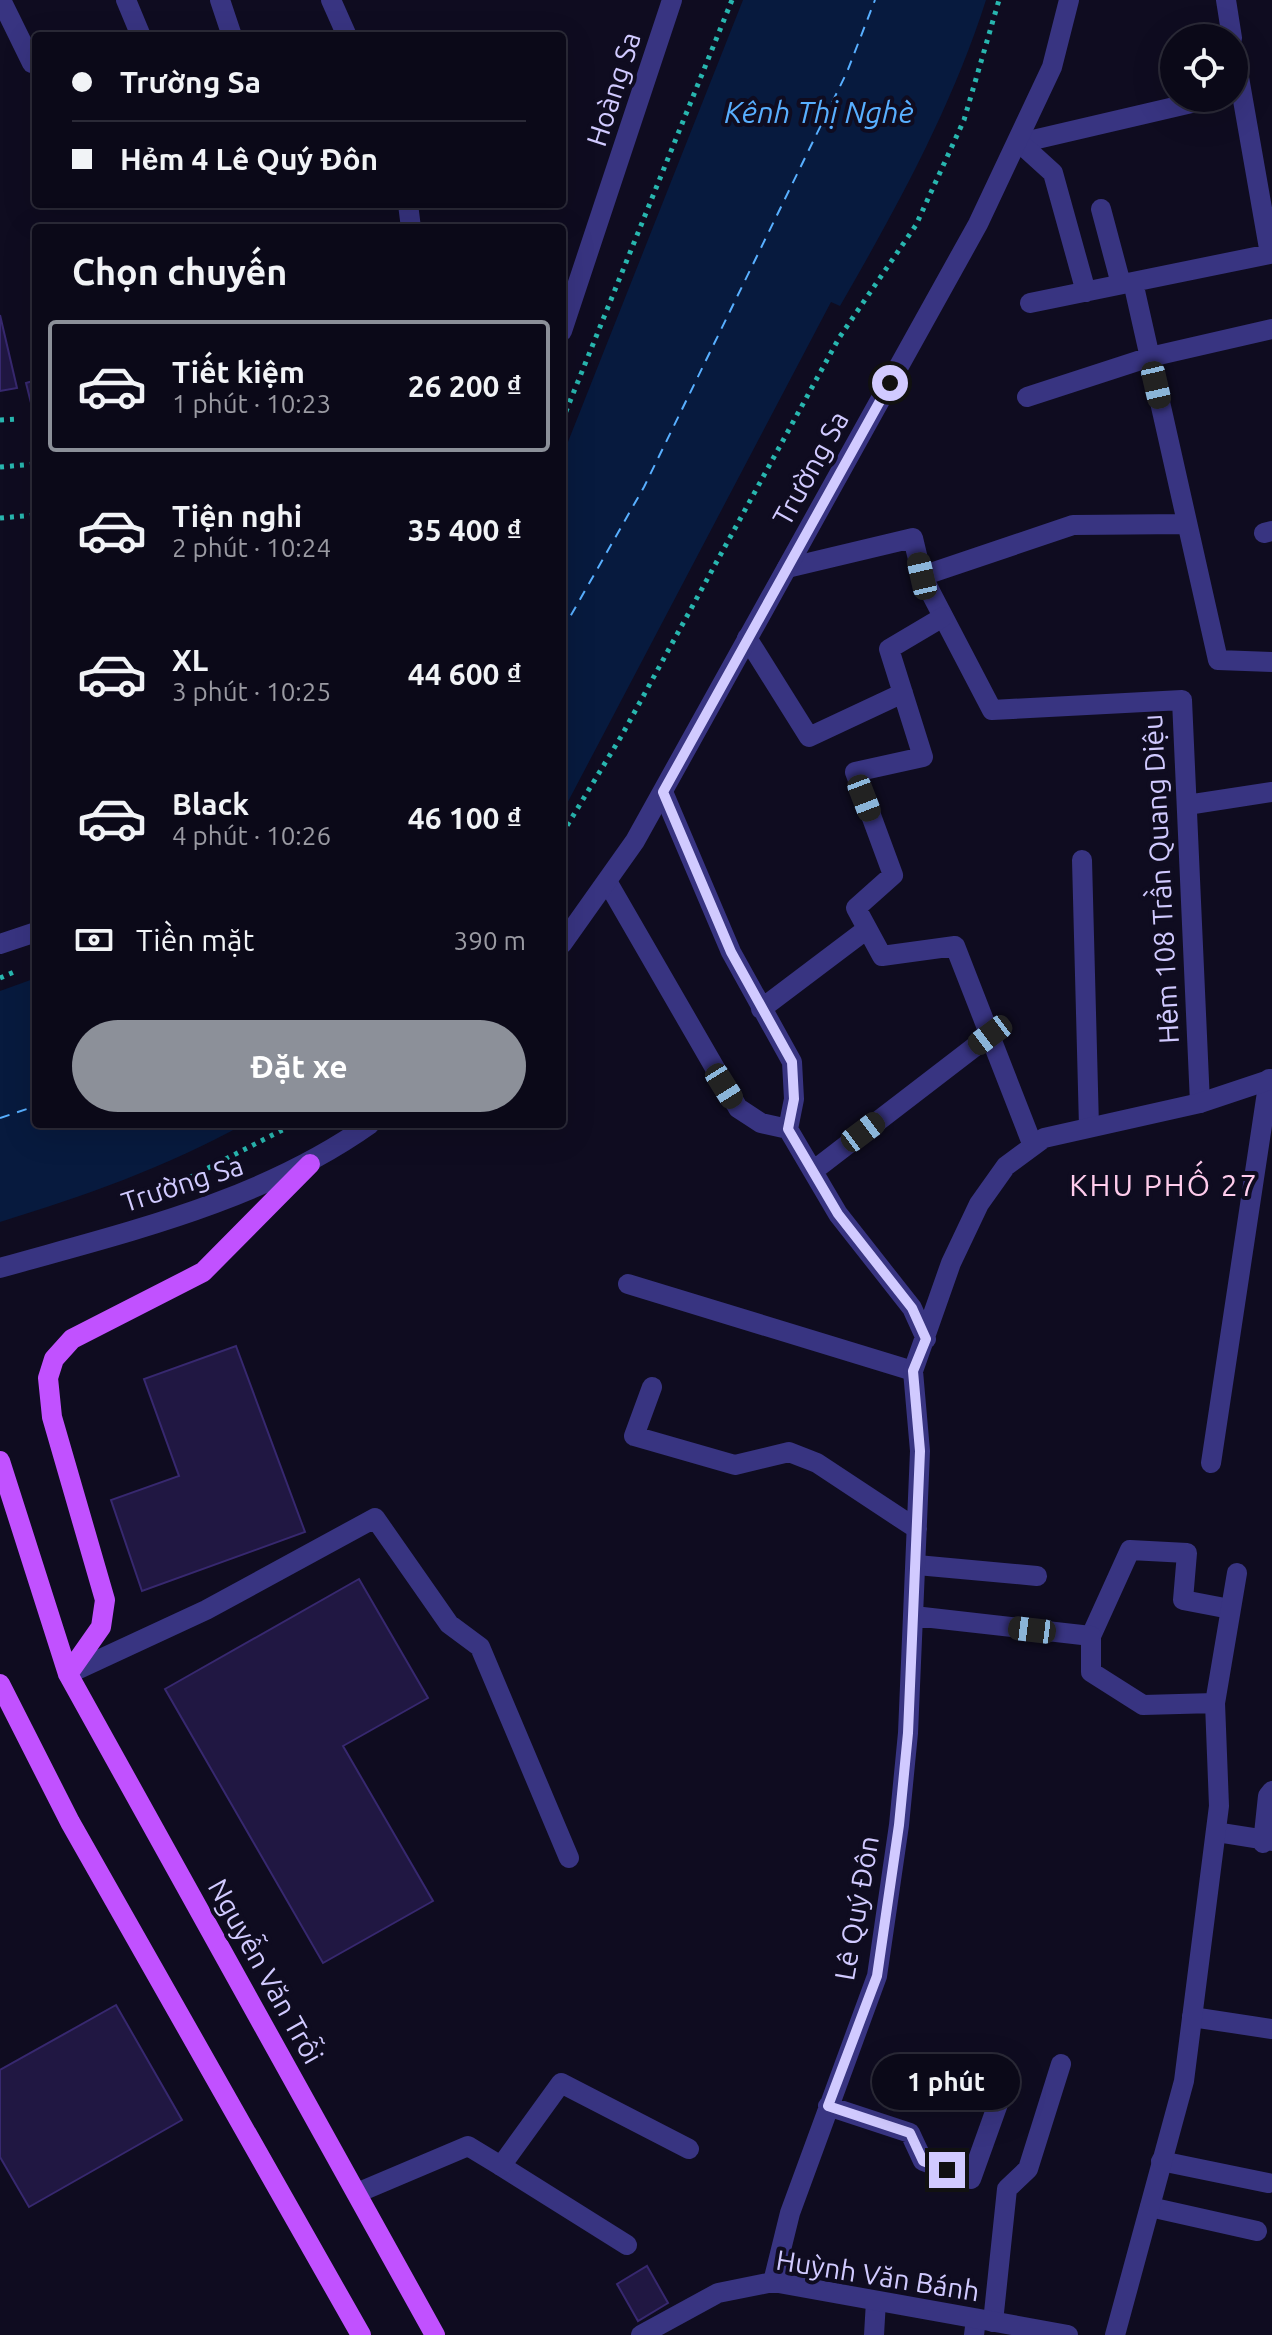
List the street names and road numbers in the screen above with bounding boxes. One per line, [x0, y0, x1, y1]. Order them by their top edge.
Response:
street label: Hoàng Sa [580, 28, 646, 150]
street label: Trường Sa [766, 405, 854, 531]
street label: Hẻm 108 Trần Quang Diệu [1133, 713, 1184, 1045]
street label: Trường Sa [117, 1149, 247, 1217]
street label: Lê Quý Ðôn [828, 1833, 884, 1983]
street label: Nguyễn Văn Trỗi [203, 1873, 331, 2069]
street label: Huỳnh Văn Bánh [774, 2244, 982, 2306]

